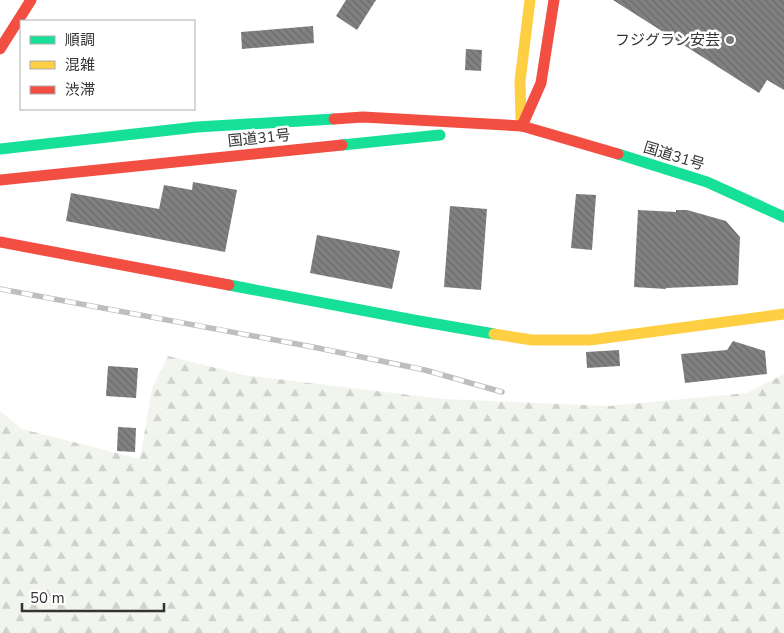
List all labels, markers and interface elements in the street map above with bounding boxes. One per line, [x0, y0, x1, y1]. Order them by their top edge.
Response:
legend [20, 20, 195, 110]
text: 順調 [65, 30, 95, 50]
place label: フジグラン安芸 [615, 30, 720, 50]
marker: フジグラン安芸 [724, 34, 736, 46]
text: 混雑 [65, 55, 95, 75]
text: 渋滞 [65, 80, 95, 100]
street label: 国道31号 [227, 125, 291, 151]
street label: 国道31号 [641, 137, 707, 175]
scale bar [22, 580, 165, 612]
text: 50 m [30, 588, 65, 608]

